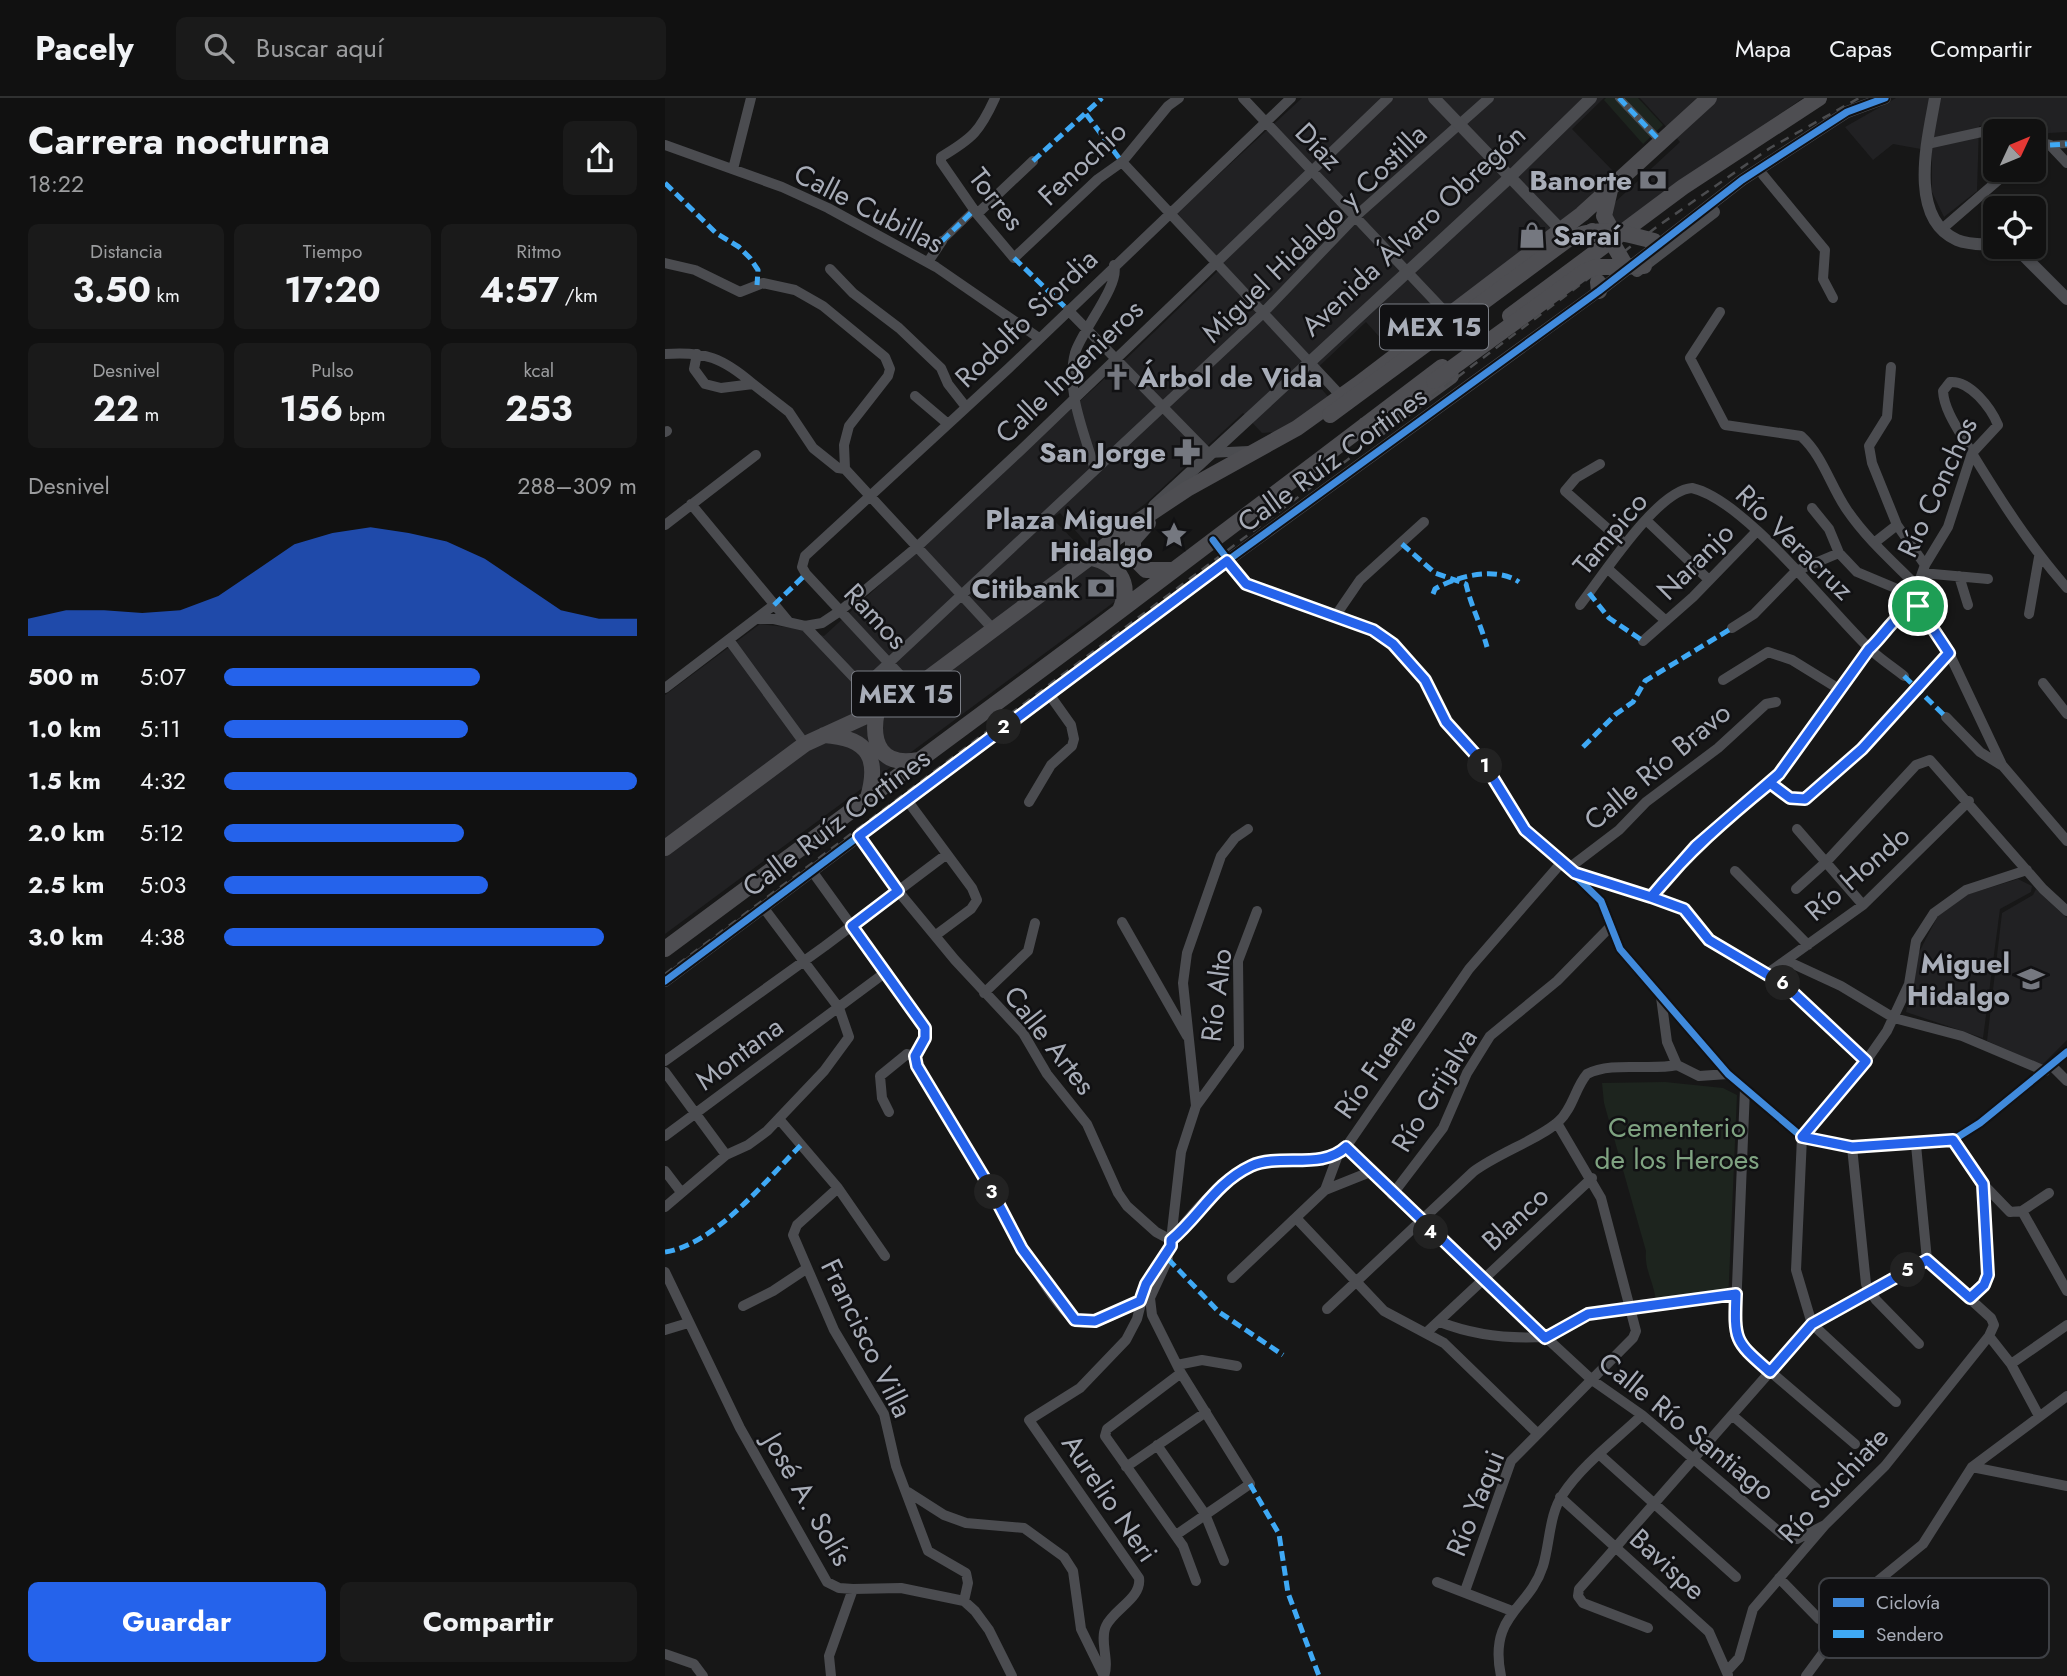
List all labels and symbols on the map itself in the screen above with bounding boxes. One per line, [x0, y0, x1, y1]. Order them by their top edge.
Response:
street label: Fenochio [1029, 111, 1136, 215]
street label: Díaz [1286, 113, 1352, 180]
street label: Miguel Hidalgo y Costilla [1192, 115, 1436, 352]
street label: Avenida Álvaro Obregón [1292, 115, 1535, 346]
north arrow [1983, 119, 2046, 182]
street label: Calle Cubillas [787, 153, 951, 264]
street label: Torres [959, 159, 1034, 240]
place label: Banorte [1529, 160, 1632, 201]
bank icon: Banorte [1638, 165, 1668, 195]
place label: Saraí [1553, 215, 1621, 256]
shop icon: Saraí [1517, 220, 1547, 250]
street label: Rodolfo Siordia [946, 240, 1107, 397]
street label: Calle Ingenieros [986, 290, 1153, 453]
road number: MEX 15 [1380, 304, 1488, 350]
place label: Árbol de Vida [1137, 357, 1322, 398]
church icon: Árbol de Vida [1102, 362, 1132, 392]
street label: Calle Ruíz Cortines [1229, 376, 1436, 542]
street label: Río Conchos [1887, 410, 1988, 564]
place label: San Jorge [1039, 432, 1166, 473]
pharmacy icon: San Jorge [1172, 437, 1202, 467]
street label: Río Veracruz [1726, 475, 1863, 610]
street label: Tampico [1563, 483, 1657, 584]
place label: Plaza Miguel Hidalgo [985, 499, 1153, 572]
street label: Naranjo [1647, 513, 1744, 610]
place icon: Plaza Miguel Hidalgo [1159, 520, 1189, 550]
place label: Citibank [971, 568, 1080, 609]
bank icon: Citibank [1086, 573, 1116, 603]
street label: Ramos [834, 574, 917, 659]
pin [1888, 576, 1948, 636]
road number: MEX 15 [852, 672, 960, 716]
street label: Calle Río Bravo [1575, 693, 1740, 840]
pin: 2 [987, 710, 1021, 744]
street label: Calle Ruíz Cortines [734, 738, 939, 907]
pin: 1 [1467, 748, 1503, 784]
street label: Río Hondo [1796, 816, 1919, 931]
place label: Miguel Hidalgo [1907, 943, 2010, 1016]
street label: Río Alto [1190, 946, 1243, 1044]
school or university icon: Miguel Hidalgo [2016, 964, 2046, 994]
pin: 6 [1765, 966, 1801, 1001]
street label: Calle Artes [994, 977, 1105, 1104]
street label: Río Fuerte [1324, 1005, 1427, 1127]
street label: Montana [687, 1007, 792, 1100]
street label: Río Grijalva [1381, 1021, 1488, 1160]
park label: Cementerio de los Heroes [1595, 1107, 1759, 1180]
pin: 3 [975, 1174, 1009, 1210]
street label: Blanco [1473, 1176, 1558, 1260]
pin: 4 [1413, 1214, 1449, 1250]
street label: Francisco Villa [810, 1252, 923, 1425]
pin: 5 [1891, 1252, 1925, 1288]
street label: Calle Río Santiago [1589, 1342, 1784, 1511]
street label: Río Suchiate [1768, 1418, 1898, 1553]
street label: José A. Solís [751, 1422, 862, 1574]
street label: Aurelio Neri [1052, 1426, 1168, 1571]
street label: Río Yaqui [1436, 1444, 1515, 1562]
street label: Bavispe [1620, 1519, 1715, 1610]
legend [1819, 1578, 2049, 1658]
text: Ciclovía [1876, 1589, 1940, 1616]
text: Sendero [1876, 1621, 1943, 1648]

